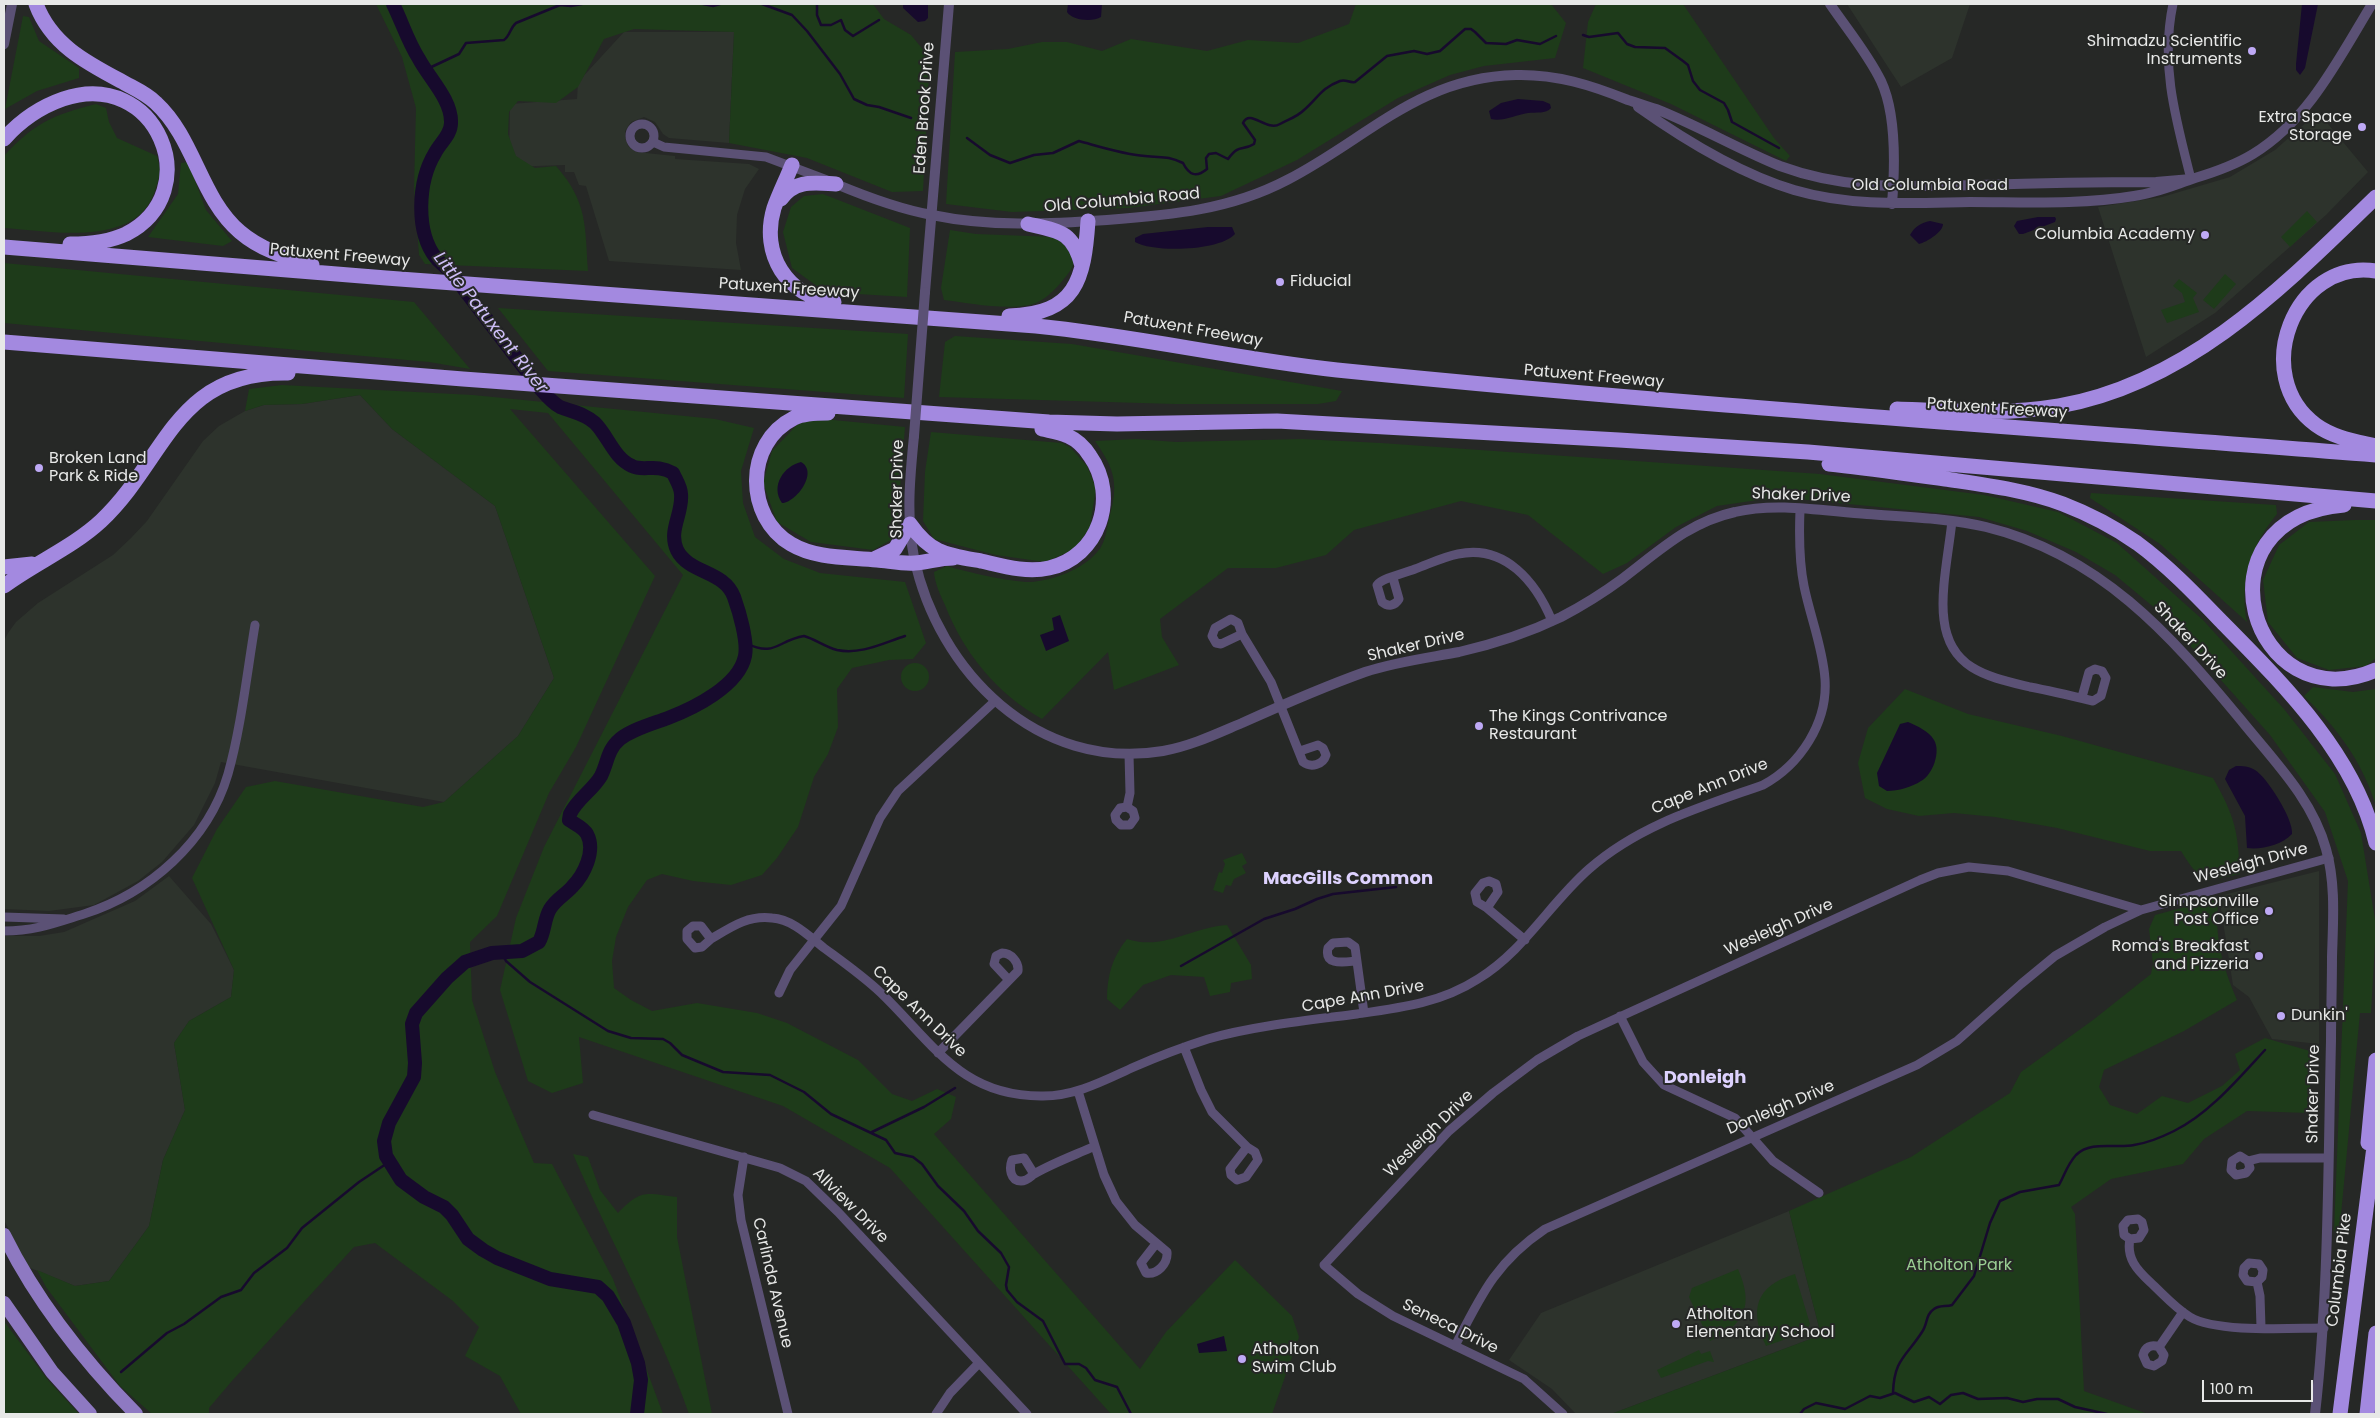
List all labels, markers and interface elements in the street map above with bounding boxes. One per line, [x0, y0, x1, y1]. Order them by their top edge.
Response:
place label: Shimadzu Scientific Instruments [2087, 32, 2242, 70]
street label: Eden Brook Drive [911, 41, 939, 175]
marker: Shimadzu Scientific Instruments [2246, 45, 2258, 57]
place label: Extra Space Storage [2259, 108, 2352, 146]
marker: Extra Space Storage [2356, 121, 2368, 133]
street label: Old Columbia Road [1852, 176, 2008, 196]
street label: Old Columbia Road [1043, 185, 1201, 217]
place label: Columbia Academy [2034, 225, 2195, 245]
marker: Columbia Academy [2199, 229, 2211, 241]
street label: Patuxent Freeway [269, 240, 411, 272]
water label: Little Patuxent River [428, 248, 552, 398]
place label: Fiducial [1290, 272, 1351, 292]
street label: Patuxent Freeway [718, 275, 860, 303]
marker: Fiducial [1274, 276, 1286, 288]
street label: Patuxent Freeway [1122, 308, 1264, 352]
street label: Patuxent Freeway [1523, 361, 1665, 393]
street label: Patuxent Freeway [1926, 395, 2068, 423]
street label: Shaker Drive [888, 439, 908, 539]
place label: Broken Land Park & Ride [49, 449, 146, 487]
marker: Broken Land Park & Ride [33, 462, 45, 474]
street label: Shaker Drive [1751, 485, 1851, 507]
street label: Shaker Drive [2149, 598, 2231, 684]
street label: Shaker Drive [1366, 626, 1466, 666]
place label: The Kings Contrivance Restaurant [1489, 707, 1668, 745]
marker: The Kings Contrivance Restaurant [1473, 720, 1485, 732]
street label: Cape Ann Drive [1649, 755, 1771, 819]
street label: Wesleigh Drive [2192, 840, 2310, 888]
district label: MacGills Common [1263, 868, 1433, 890]
place label: Simpsonville Post Office [2159, 892, 2259, 930]
street label: Wesleigh Drive [1722, 895, 1836, 961]
marker: Simpsonville Post Office [2263, 905, 2275, 917]
place label: Roma's Breakfast and Pizzeria [2112, 937, 2249, 975]
marker: Roma's Breakfast and Pizzeria [2253, 950, 2265, 962]
street label: Cape Ann Drive [868, 962, 970, 1062]
street label: Cape Ann Drive [1300, 977, 1426, 1017]
place label: Dunkin' [2291, 1006, 2348, 1026]
marker: Dunkin' [2275, 1010, 2287, 1022]
street label: Shaker Drive [2304, 1044, 2324, 1144]
district label: Donleigh [1664, 1067, 1746, 1089]
street label: Donleigh Drive [1724, 1077, 1838, 1139]
street label: Wesleigh Drive [1380, 1086, 1478, 1182]
street label: Allview Drive [808, 1164, 892, 1248]
street label: Columbia Pike [2323, 1212, 2357, 1328]
street label: Carlinda Avenue [748, 1216, 796, 1350]
park label: Atholton Park [1906, 1256, 2012, 1276]
street label: Seneca Drive [1399, 1295, 1501, 1359]
place label: Atholton Elementary School [1686, 1305, 1834, 1343]
marker: Atholton Elementary School [1670, 1318, 1682, 1330]
place label: Atholton Swim Club [1252, 1340, 1337, 1378]
marker: Atholton Swim Club [1236, 1353, 1248, 1365]
scale bar [2205, 1370, 2316, 1402]
text: 100 m [2210, 1378, 2253, 1399]

